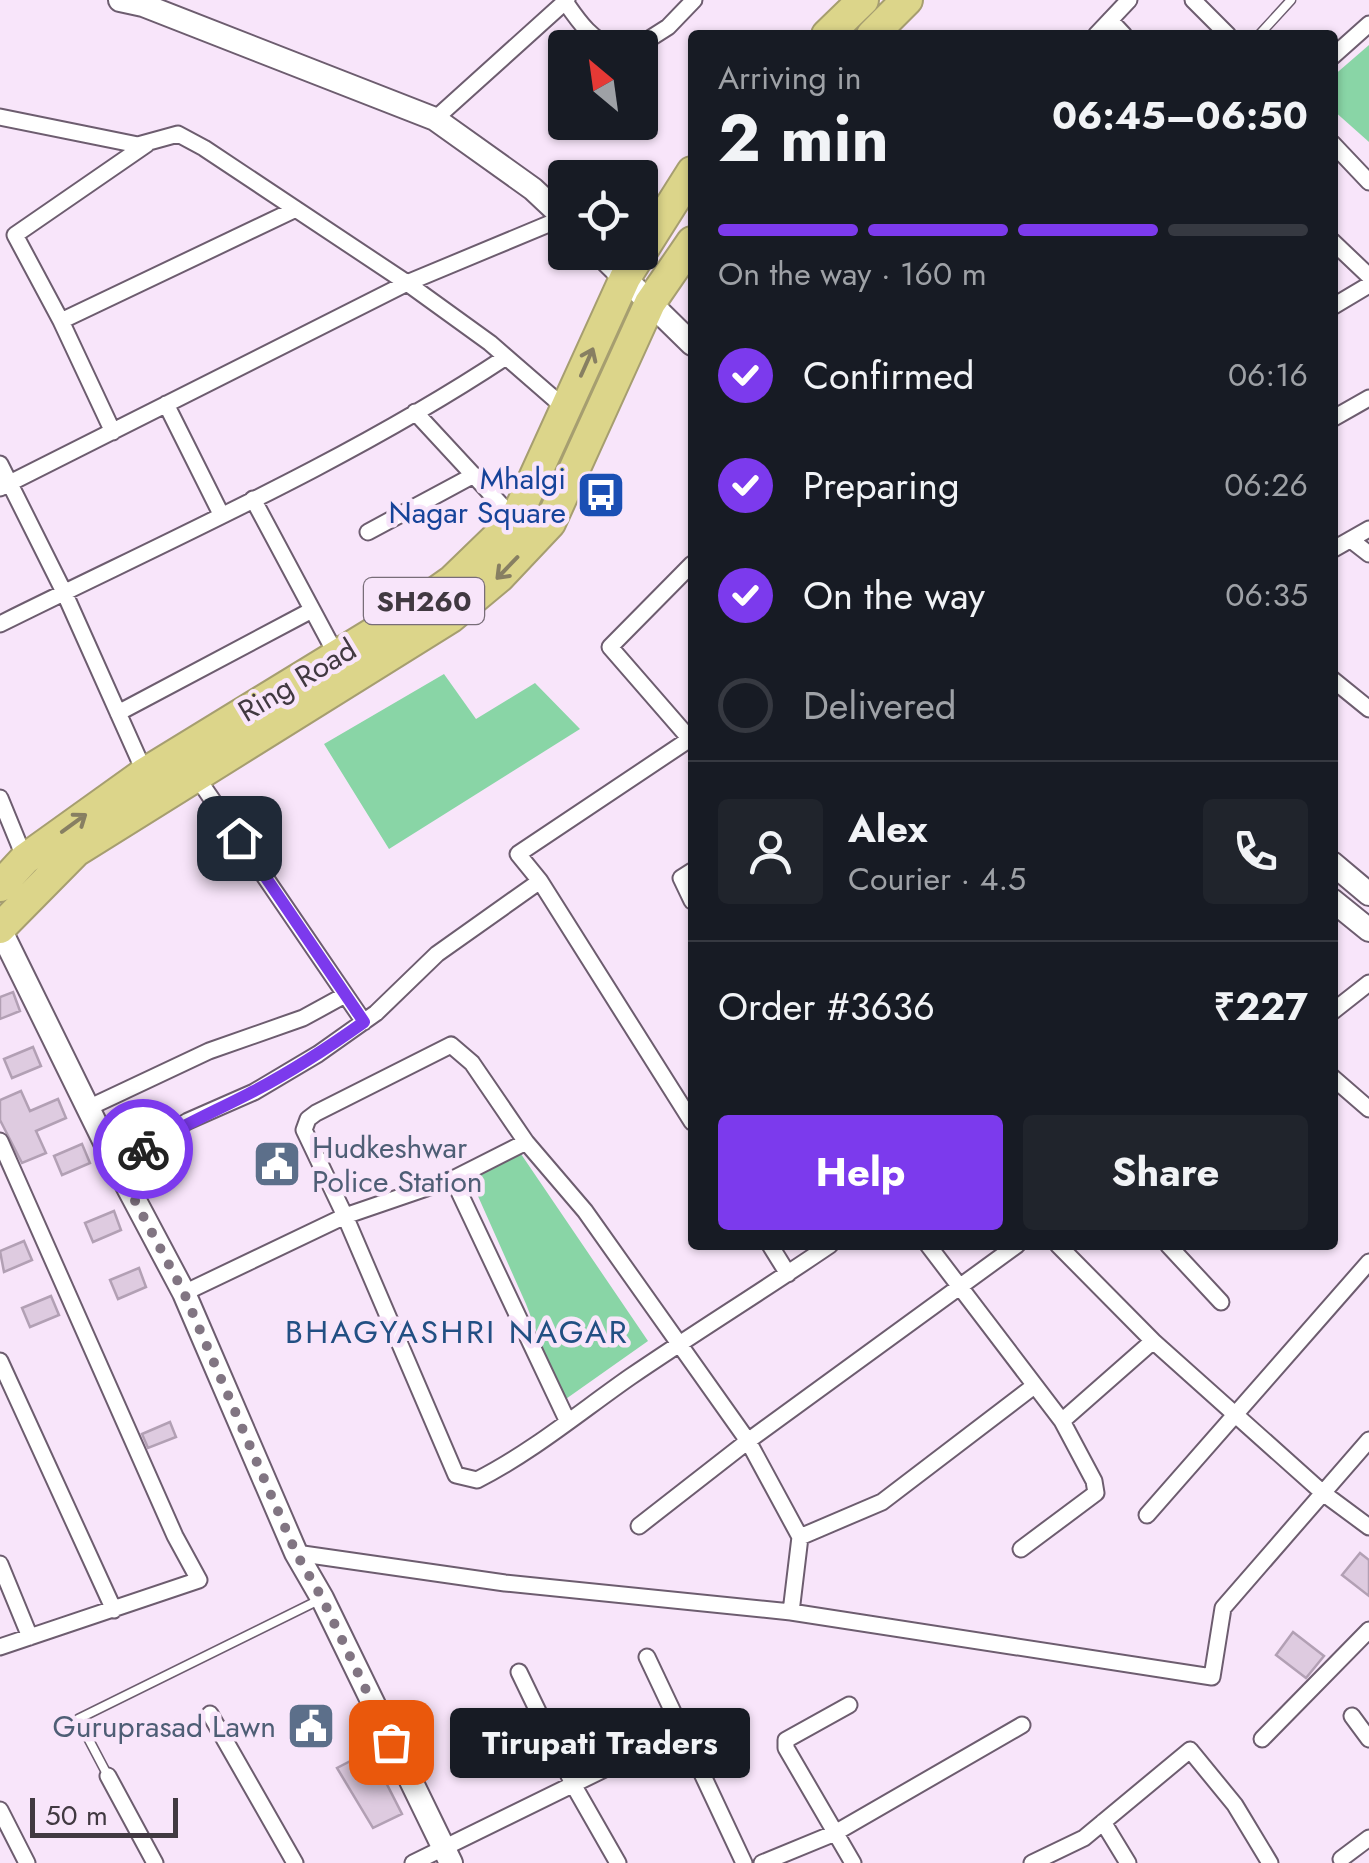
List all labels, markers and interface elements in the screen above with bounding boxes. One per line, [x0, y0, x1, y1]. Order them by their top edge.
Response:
north arrow [548, 30, 658, 140]
map controls [548, 30, 658, 270]
text: Arriving in [718, 55, 862, 101]
text: 06:45–06:50 [1052, 88, 1308, 143]
text: 2 min [718, 91, 889, 185]
button: locate [548, 160, 658, 270]
text: On the way · 160 m [718, 251, 987, 297]
one-way arrow [579, 347, 597, 378]
icon: check [718, 348, 773, 403]
text: Confirmed [803, 348, 974, 403]
text: 06:16 [1228, 352, 1308, 398]
place label: Mhalgi Nagar Square [388, 457, 566, 534]
icon: check [718, 458, 773, 513]
text: Preparing [803, 458, 960, 513]
text: 06:26 [1224, 462, 1308, 508]
bus stop icon: Mhalgi Nagar Square [575, 469, 627, 521]
one-way arrow [495, 555, 519, 579]
icon: check [718, 568, 773, 623]
text: On the way [803, 568, 985, 623]
text: 06:35 [1225, 572, 1308, 618]
road number: SH260 [364, 578, 484, 624]
street label: Ring Road [230, 628, 364, 732]
text: Delivered [803, 678, 956, 733]
pin [197, 796, 282, 881]
button: person [718, 799, 823, 904]
button: phone [1203, 799, 1308, 904]
text: Alex [848, 801, 928, 856]
icon: home [212, 811, 267, 866]
one-way arrow [60, 812, 87, 833]
text: Courier · 4.5 [848, 856, 1026, 902]
text: Order #3636 [718, 979, 935, 1034]
text: ₹227 [1213, 979, 1308, 1034]
courier [93, 1099, 193, 1199]
button: Help [718, 1115, 1003, 1230]
button: Share [1023, 1115, 1308, 1230]
icon: bike [116, 1122, 171, 1177]
place label: Hudkeshwar Police Station [312, 1126, 483, 1203]
public building icon: Hudkeshwar Police Station [251, 1138, 303, 1190]
district label: BHAGYASHRI NAGAR [285, 1309, 629, 1355]
public building icon: Guruprasad Lawn [285, 1700, 337, 1752]
pin [349, 1700, 434, 1785]
place label: Guruprasad Lawn [53, 1705, 276, 1748]
callout: Tirupati Traders [451, 1707, 751, 1777]
icon: bag [364, 1715, 419, 1770]
text: Tirupati Traders [482, 1720, 718, 1766]
scale bar [30, 1793, 178, 1838]
text: 50 m [45, 1795, 108, 1836]

